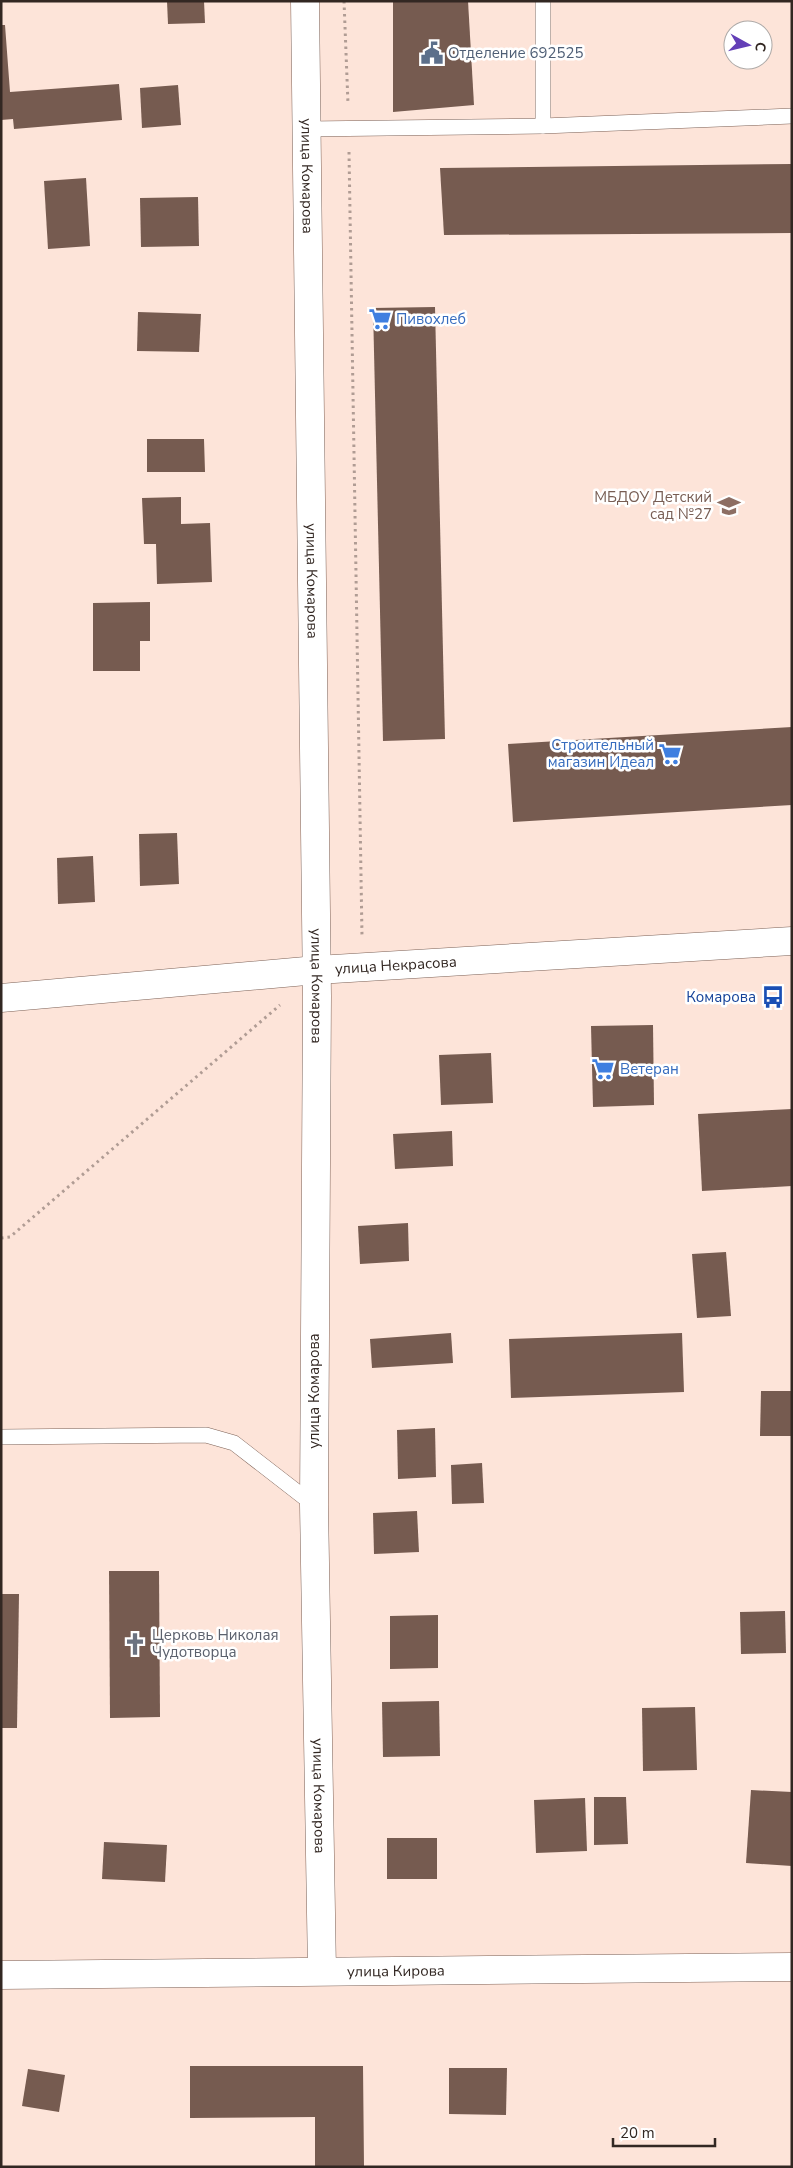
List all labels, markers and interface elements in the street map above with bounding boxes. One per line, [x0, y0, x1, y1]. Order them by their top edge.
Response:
north arrow [723, 20, 773, 70]
public building icon: Отделение 692525 [419, 40, 445, 66]
text: С [750, 41, 770, 53]
place label: Отделение 692525 [448, 43, 583, 63]
street label: улица Комарова [296, 118, 318, 234]
supermarket icon: Пивохлеб [367, 306, 393, 332]
place label: Пивохлеб [396, 309, 466, 329]
place label: МБДОУ Детский сад №27 [594, 487, 712, 524]
school or university icon: МБДОУ Детский сад №27 [716, 493, 742, 519]
street label: улица Комарова [301, 523, 323, 639]
place label: Строительный магазин Идеал [548, 735, 654, 772]
supermarket icon: Строительный магазин Идеал [657, 741, 683, 767]
street label: улица Комарова [306, 928, 327, 1044]
street label: улица Некрасова [334, 951, 457, 979]
bus stop icon: Комарова [760, 984, 786, 1010]
place label: Комарова [686, 987, 756, 1007]
supermarket icon: Ветеран [590, 1056, 616, 1082]
place label: Ветеран [620, 1059, 679, 1079]
street label: улица Комарова [304, 1333, 324, 1449]
place label: Церковь Николая Чудотворца [152, 1625, 279, 1662]
church icon: Церковь Николая Чудотворца [122, 1631, 148, 1657]
street label: улица Комарова [308, 1738, 330, 1854]
street label: улица Кирова [347, 1961, 445, 1981]
scale bar [613, 2116, 716, 2148]
text: 20 m [620, 2123, 655, 2143]

